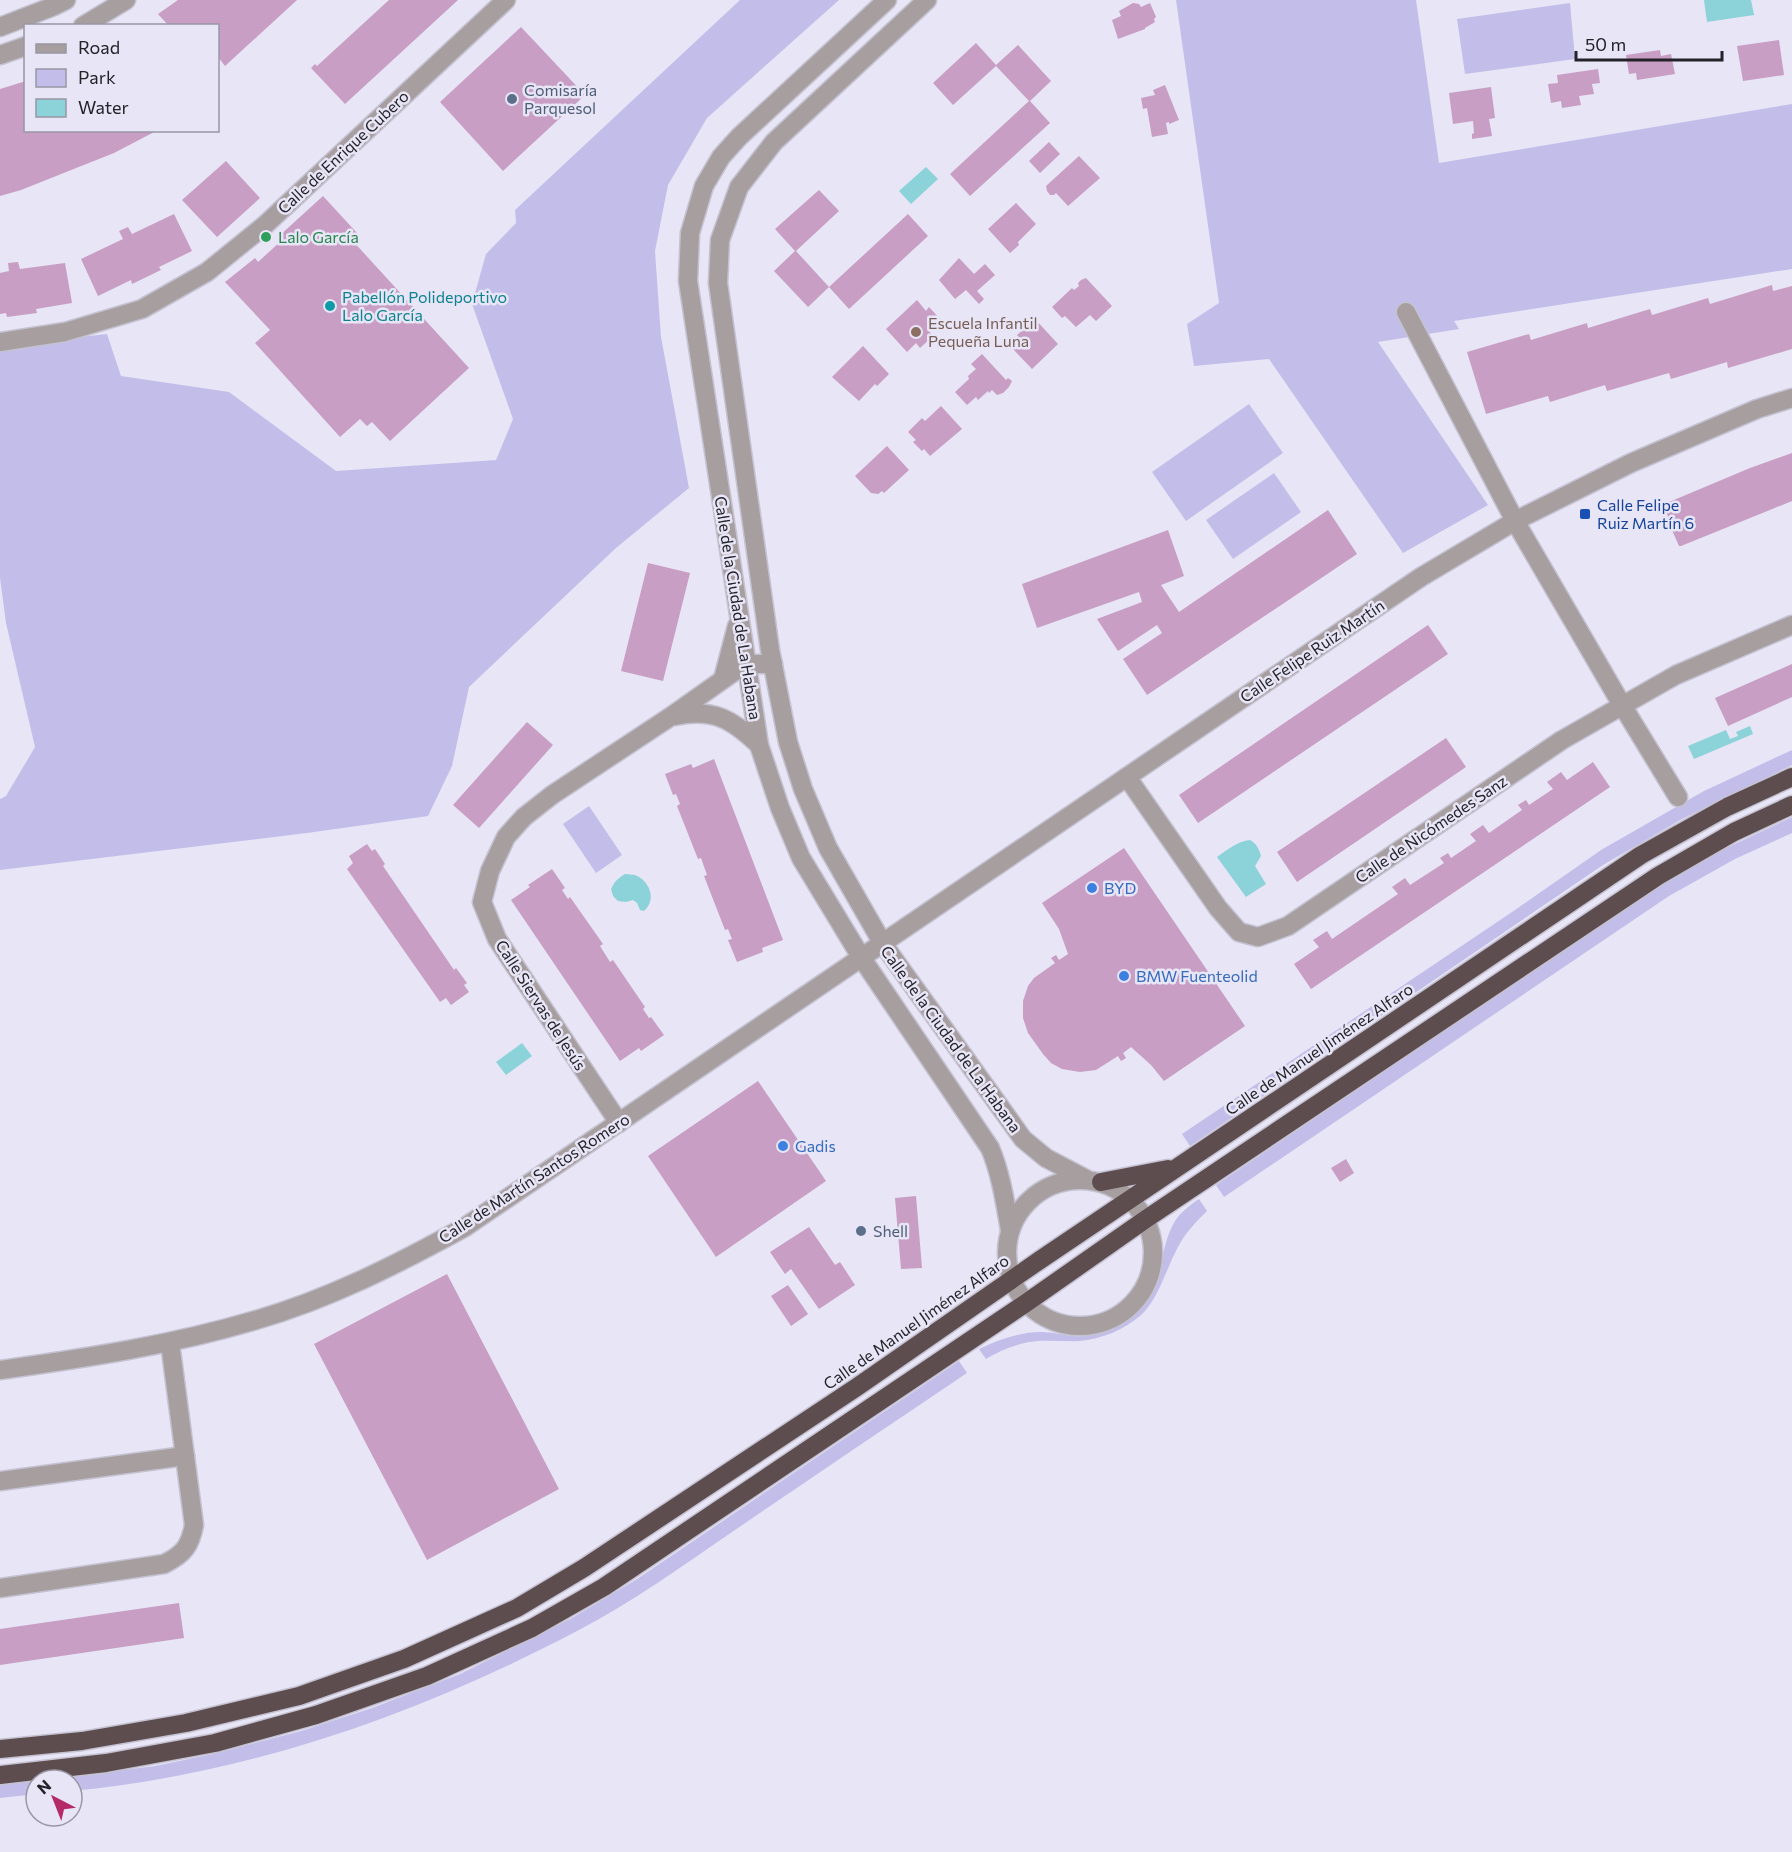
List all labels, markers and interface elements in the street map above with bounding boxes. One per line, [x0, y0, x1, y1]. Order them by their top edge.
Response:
legend [24, 24, 219, 132]
scale bar [1576, 24, 1722, 62]
text: 50 m [1585, 33, 1626, 55]
text: Road [78, 36, 120, 58]
text: Park [78, 66, 116, 88]
place label: Comisaría Parquesol [524, 80, 597, 117]
street label: Calle de Enrique Cubero [273, 86, 412, 217]
marker: Comisaría Parquesol [505, 92, 519, 106]
text: Water [78, 96, 129, 118]
place label: Lalo García [278, 227, 359, 246]
marker: Lalo García [259, 230, 273, 244]
place label: Pabellón Polideportivo Lalo García [342, 287, 507, 324]
marker: Pabellón Polideportivo Lalo García [323, 299, 337, 313]
place label: Escuela Infantil Pequeña Luna [928, 313, 1038, 350]
marker: Escuela Infantil Pequeña Luna [909, 325, 923, 339]
street label: Calle de la Ciudad de La Habana [711, 495, 766, 721]
place label: Calle Felipe Ruiz Martín 6 [1597, 495, 1694, 532]
marker: Calle Felipe Ruiz Martín 6 [1578, 507, 1592, 521]
street label: Calle Felipe Ruiz Martín [1236, 595, 1387, 706]
street label: Calle de Nicómedes Sanz [1351, 771, 1510, 886]
place label: BYD [1104, 878, 1136, 897]
marker: BYD [1085, 881, 1099, 895]
street label: Calle Siervas de Jesús [492, 936, 591, 1073]
street label: Calle de la Ciudad de La Habana [877, 942, 1026, 1136]
place label: BMW Fuenteolid [1136, 966, 1258, 985]
marker: BMW Fuenteolid [1117, 969, 1131, 983]
street label: Calle de Manuel Jiménez Alfaro [1221, 979, 1416, 1119]
street label: Calle de Martín Santos Romero [435, 1109, 633, 1246]
place label: Gadis [795, 1136, 836, 1155]
marker: Gadis [776, 1139, 790, 1153]
place label: Shell [873, 1221, 908, 1240]
marker: Shell [854, 1224, 868, 1238]
street label: Calle de Manuel Jiménez Alfaro [819, 1250, 1012, 1393]
north arrow [24, 1768, 84, 1828]
text: N [33, 1775, 54, 1798]

